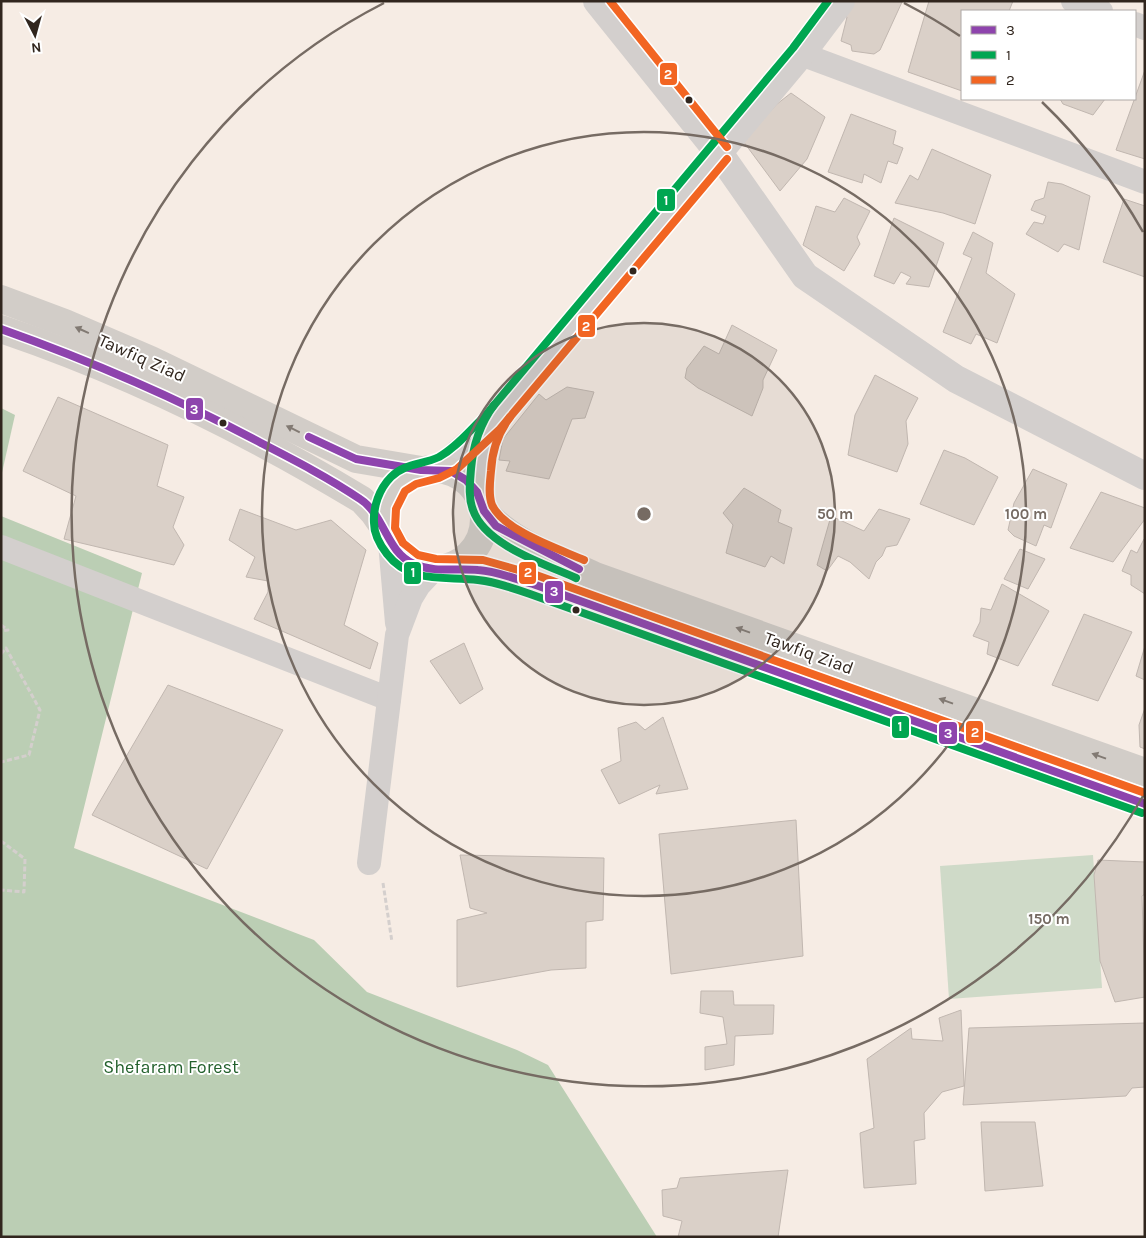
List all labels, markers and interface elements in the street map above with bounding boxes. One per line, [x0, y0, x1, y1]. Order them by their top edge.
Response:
north arrow [10, 10, 60, 60]
legend [961, 10, 1136, 100]
text: 3 [1006, 21, 1015, 39]
text: N [30, 38, 42, 56]
text: 1 [1006, 46, 1011, 64]
line badge: 2 [659, 62, 678, 86]
text: 2 [664, 66, 672, 83]
text: 2 [1006, 71, 1015, 89]
unlabelled marker [684, 95, 694, 105]
line badge: 1 [656, 188, 676, 212]
text: 1 [664, 192, 669, 209]
unlabelled marker [628, 266, 638, 276]
line badge: 2 [577, 314, 596, 338]
text: 2 [582, 318, 590, 335]
one-way arrow [75, 326, 89, 334]
street label: Tawfiq Ziad [95, 329, 189, 387]
line badge: 3 [185, 397, 204, 421]
text: 3 [190, 401, 198, 418]
unlabelled marker [218, 418, 228, 428]
one-way arrow [286, 424, 300, 432]
centre of rings [635, 505, 653, 523]
text: 50 m [817, 505, 853, 523]
text: 100 m [1005, 505, 1047, 523]
line badge: 1 [403, 561, 422, 585]
line badge: 2 [518, 561, 537, 585]
text: 1 [411, 564, 416, 581]
text: 2 [524, 564, 532, 581]
line badge: 3 [544, 580, 564, 604]
text: 3 [550, 583, 558, 600]
unlabelled marker [571, 605, 581, 615]
one-way arrow [735, 625, 750, 633]
street label: Tawfiq Ziad [761, 627, 857, 679]
one-way arrow [938, 697, 953, 705]
line badge: 1 [891, 715, 910, 739]
text: 1 [898, 718, 903, 735]
line badge: 2 [965, 720, 984, 744]
line badge: 3 [938, 721, 958, 745]
text: 2 [971, 724, 979, 741]
text: 3 [944, 725, 952, 742]
one-way arrow [1091, 752, 1106, 760]
text: 150 m [1028, 910, 1070, 928]
park label: Shefaram Forest [103, 1056, 239, 1078]

